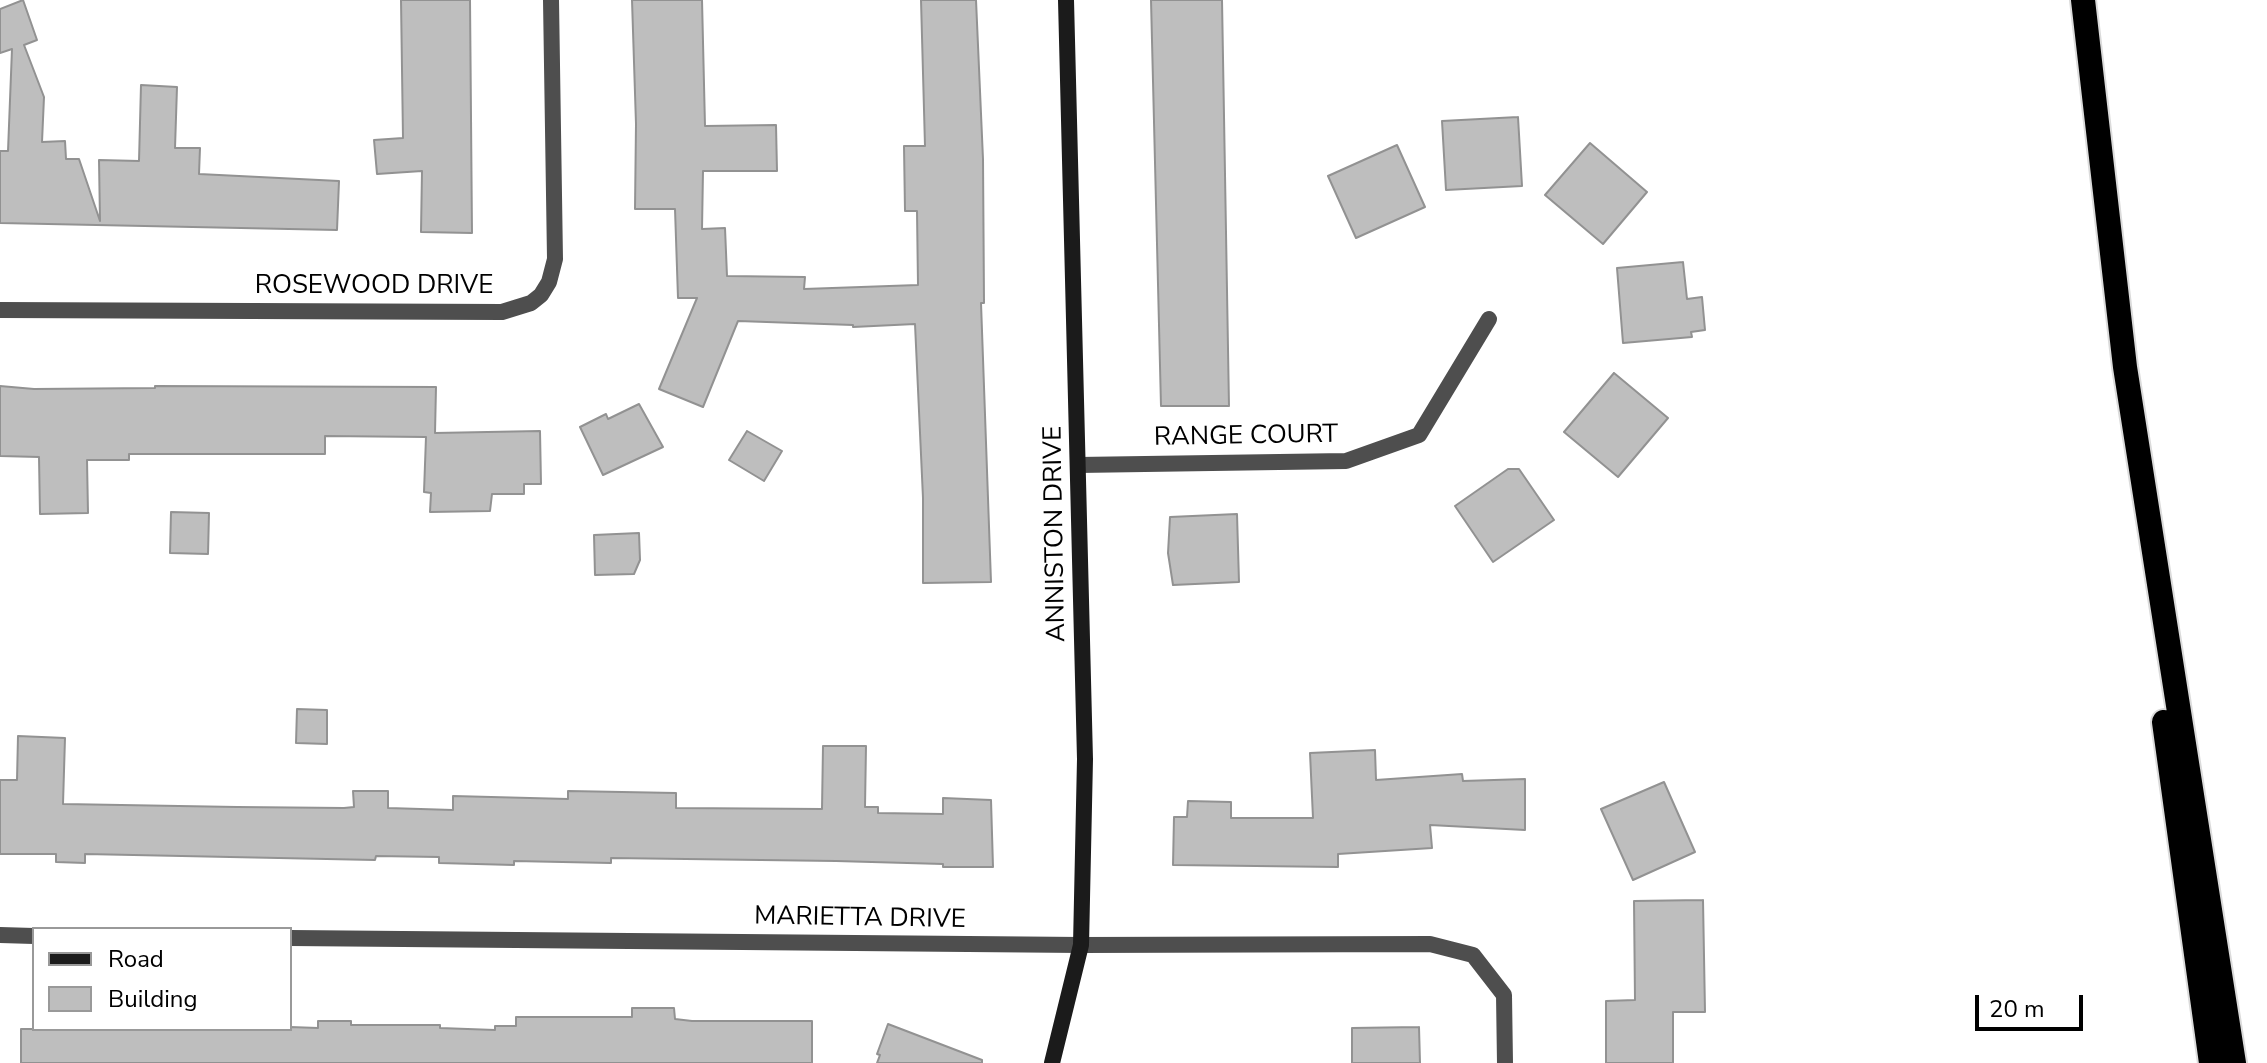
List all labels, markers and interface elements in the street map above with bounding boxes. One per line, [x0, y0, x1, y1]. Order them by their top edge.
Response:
street label: ROSEWOOD DRIVE [255, 271, 493, 303]
street label: RANGE COURT [1154, 420, 1338, 454]
street label: ANNISTON DRIVE [1039, 426, 1073, 642]
street label: MARIETTA DRIVE [754, 902, 966, 936]
legend [32, 927, 292, 1031]
text: Road [108, 943, 164, 975]
scale bar [1979, 979, 2087, 1029]
text: Building [108, 983, 198, 1015]
text: 20 m [1989, 993, 2045, 1025]

